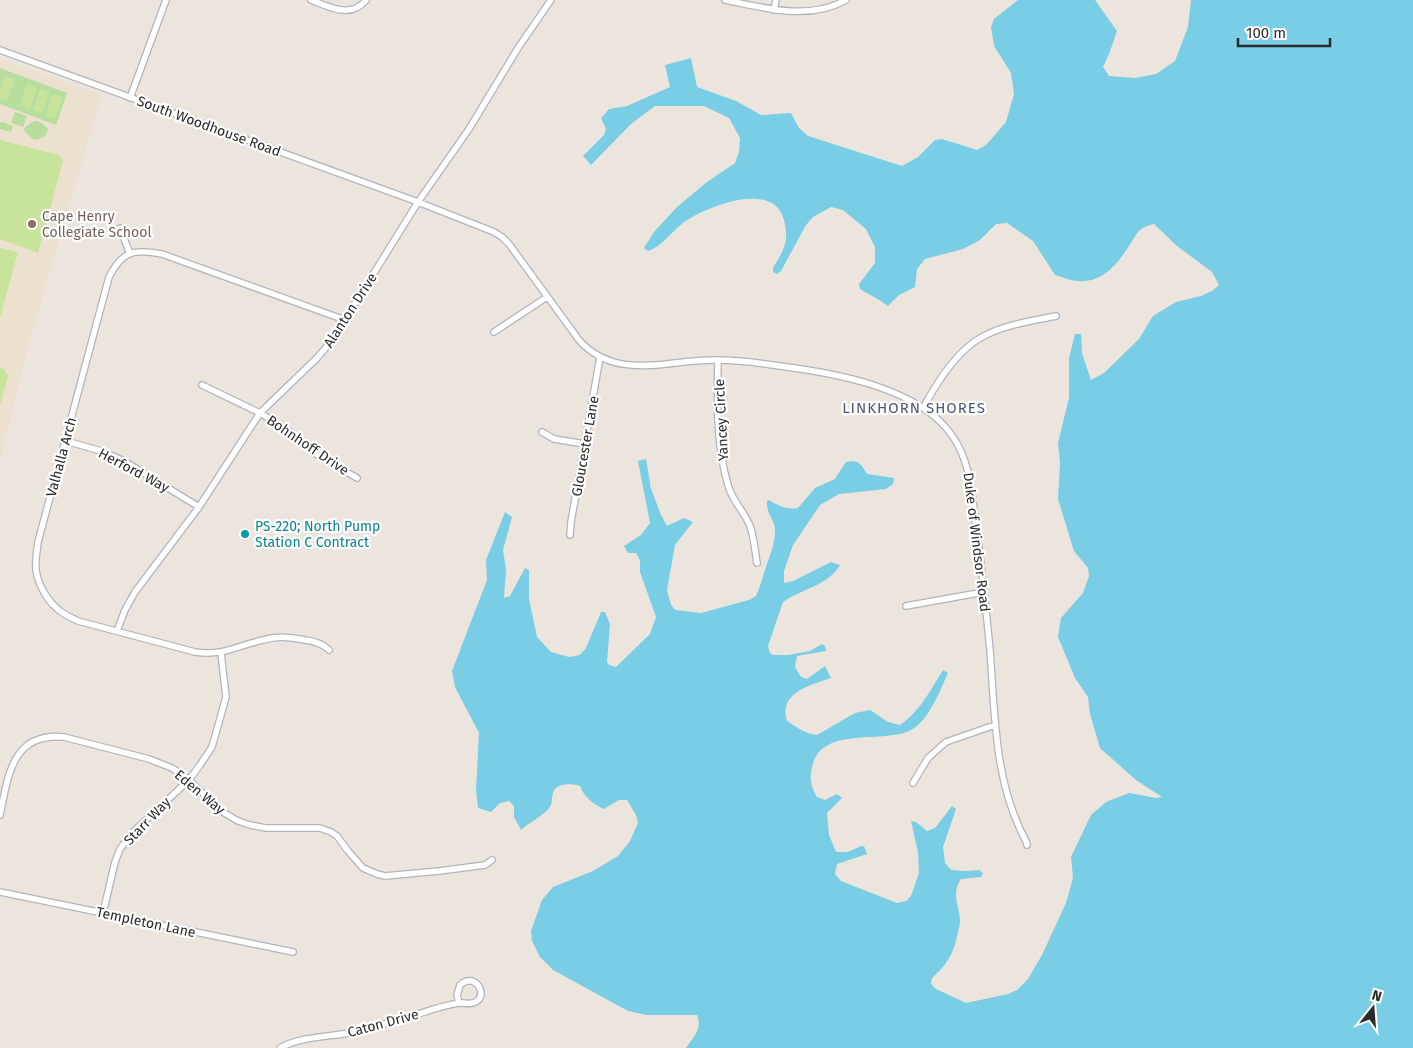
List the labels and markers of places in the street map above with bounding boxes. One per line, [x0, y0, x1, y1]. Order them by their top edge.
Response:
place label: Cape Henry Collegiate School [42, 208, 152, 241]
marker: Cape Henry Collegiate School [26, 218, 38, 230]
place label: PS-220; North Pump Station C Contract [255, 518, 380, 551]
marker: PS-220; North Pump Station C Contract [239, 528, 251, 540]

